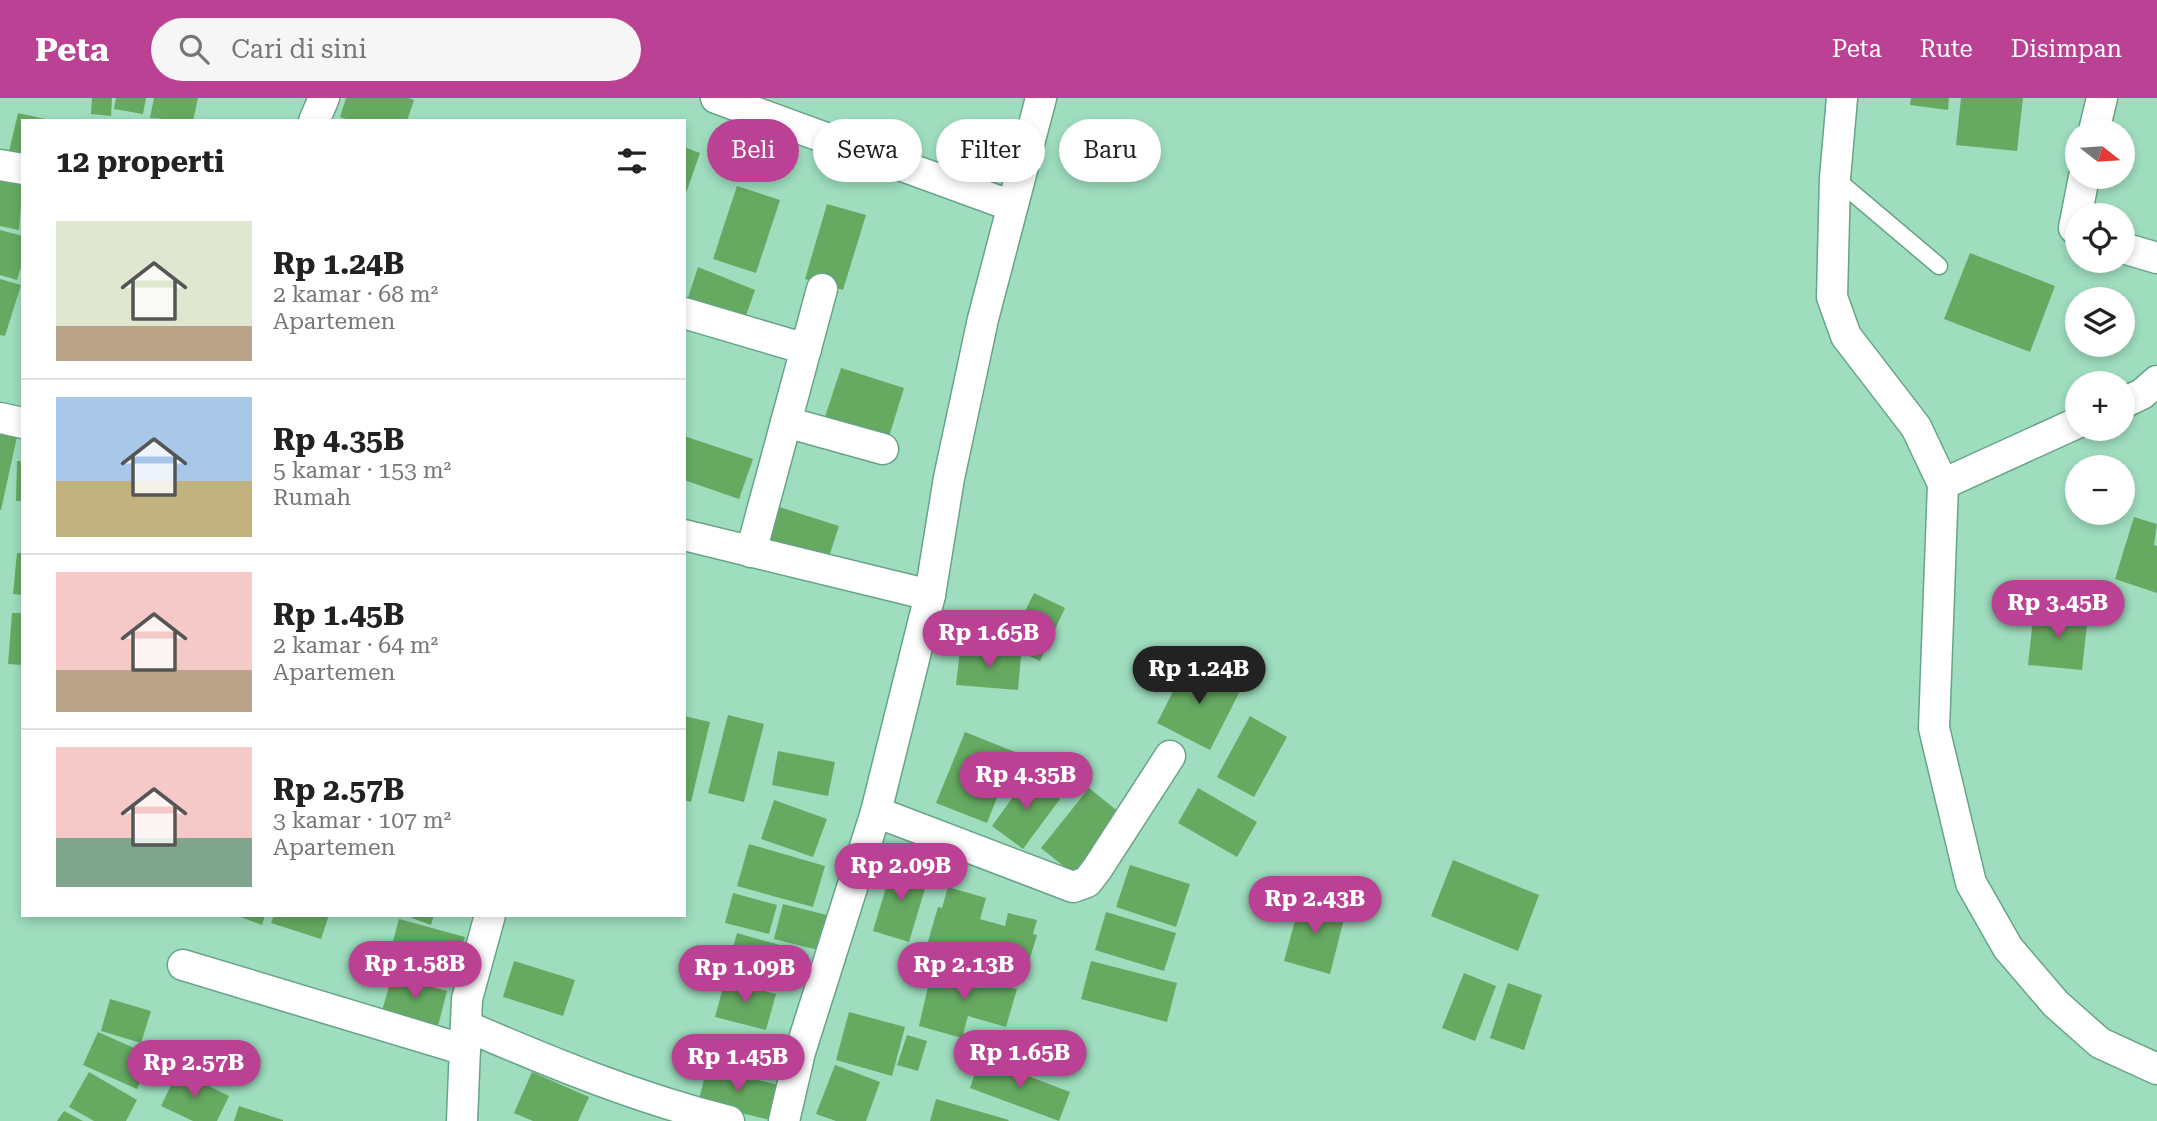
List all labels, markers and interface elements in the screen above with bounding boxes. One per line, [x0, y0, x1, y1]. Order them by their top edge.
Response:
search box [151, 18, 641, 81]
text: Peta [35, 30, 109, 69]
icon: search [175, 30, 213, 68]
text: Cari di sini [231, 34, 367, 64]
text: Peta [1832, 35, 1882, 63]
text: Rute [1920, 35, 1973, 63]
text: Disimpan [2011, 35, 2122, 63]
chip: Beli [707, 119, 799, 182]
chip: Sewa [813, 119, 922, 182]
chip: Filter [936, 119, 1045, 182]
chip: Baru [1059, 119, 1161, 182]
north arrow [2065, 119, 2135, 189]
map controls [2065, 119, 2135, 525]
icon: filters [613, 142, 651, 180]
text: 12 properti [56, 144, 224, 179]
button: locate [2065, 203, 2135, 273]
text: Rp 1.24B [273, 246, 405, 281]
icon: home [112, 249, 196, 333]
text: 2 kamar · 68 m² [273, 281, 438, 308]
button: layers [2065, 287, 2135, 357]
text: Apartemen [273, 308, 395, 335]
button: + [2065, 371, 2135, 441]
text: Rp 4.35B [273, 422, 405, 457]
icon: home [112, 425, 196, 509]
button: − [2065, 455, 2135, 525]
text: 5 kamar · 153 m² [273, 457, 451, 484]
text: Rumah [273, 484, 351, 511]
pin: Rp 3.45B [1986, 580, 2130, 640]
text: Rp 3.45B [2008, 589, 2108, 616]
text: Rp 1.45B [273, 597, 405, 632]
icon: home [112, 600, 196, 684]
pin: Rp 1.65B [917, 610, 1061, 670]
text: Rp 1.65B [939, 619, 1039, 646]
text: 2 kamar · 64 m² [273, 632, 438, 659]
pin: Rp 1.24B [1127, 646, 1271, 706]
text: Rp 1.24B [1149, 655, 1249, 682]
text: Apartemen [273, 659, 395, 686]
pin: Rp 4.35B [954, 752, 1098, 812]
text: Rp 4.35B [976, 761, 1076, 788]
text: Rp 2.57B [273, 772, 405, 807]
icon: home [112, 775, 196, 859]
text: 3 kamar · 107 m² [273, 807, 451, 834]
text: Apartemen [273, 834, 395, 861]
pin: Rp 2.09B [829, 844, 973, 903]
text: Rp 2.09B [851, 852, 951, 879]
pin: Rp 2.43B [1243, 876, 1387, 936]
text: Rp 2.43B [1265, 885, 1365, 912]
pin: Rp 1.58B [343, 942, 487, 1001]
pin: Rp 2.13B [892, 942, 1036, 1002]
pin: Rp 1.09B [673, 946, 817, 1005]
text: Rp 1.58B [365, 950, 465, 977]
text: Rp 2.13B [914, 951, 1014, 978]
text: Rp 1.09B [695, 954, 795, 981]
pin: Rp 1.65B [948, 1030, 1092, 1090]
pin: Rp 1.45B [666, 1034, 810, 1094]
text: Rp 1.65B [970, 1039, 1070, 1066]
pin: Rp 2.57B [122, 1040, 266, 1100]
text: Rp 1.45B [688, 1043, 788, 1070]
text: Rp 2.57B [144, 1049, 244, 1076]

